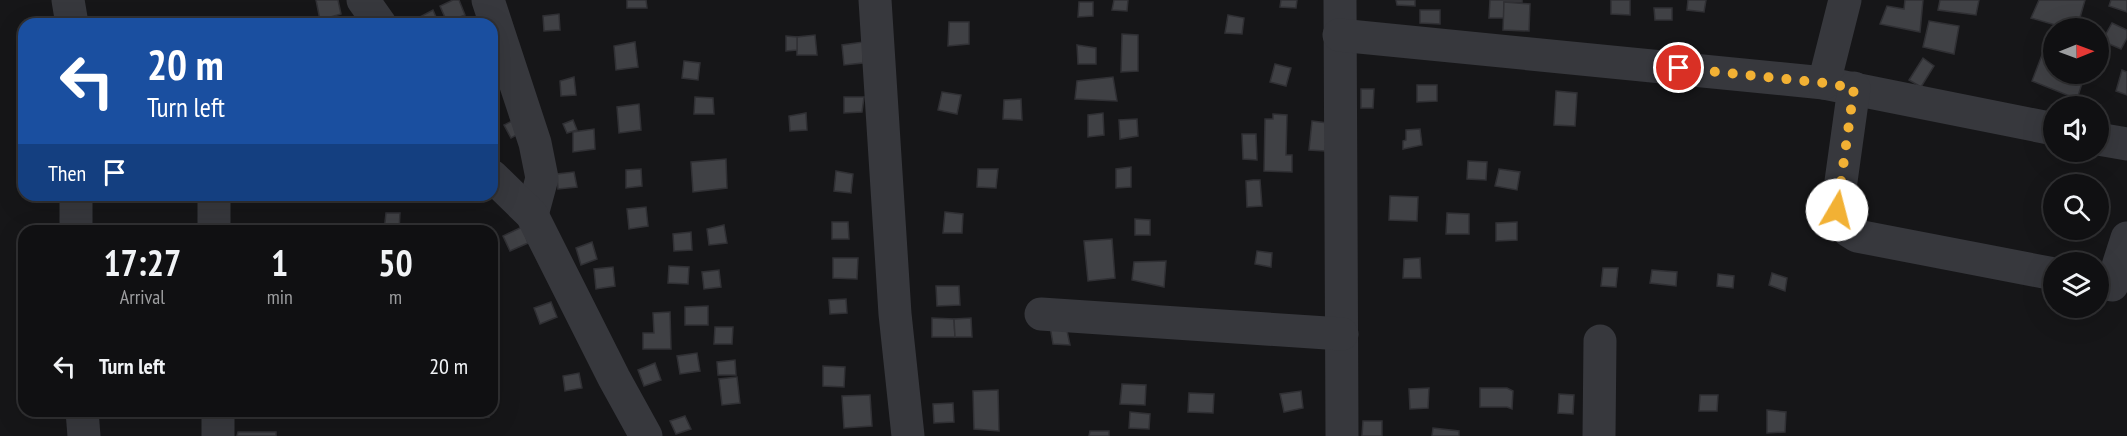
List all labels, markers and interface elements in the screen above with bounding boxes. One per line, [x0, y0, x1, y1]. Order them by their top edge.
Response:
north arrow [2043, 18, 2109, 84]
map controls [2043, 18, 2109, 318]
text: 20 m [147, 37, 224, 92]
icon: left [48, 42, 126, 120]
pin [1653, 42, 1704, 93]
icon: arrive [1662, 51, 1695, 84]
text: Turn left [147, 90, 225, 124]
button: sound [2043, 96, 2109, 162]
icon: arrive [98, 156, 131, 189]
text: Then [48, 159, 86, 187]
button: search [2043, 174, 2109, 240]
position arrow [1805, 178, 1869, 242]
text: 17:27 [103, 239, 181, 286]
text: 1 [271, 239, 288, 286]
text: 50 [378, 239, 413, 286]
button: layers [2043, 252, 2109, 318]
text: Arrival [120, 284, 165, 310]
text: min [267, 284, 293, 310]
text: m [389, 284, 402, 310]
icon: left [48, 350, 81, 383]
text: Turn left [99, 352, 165, 380]
text: 20 m [429, 352, 468, 380]

